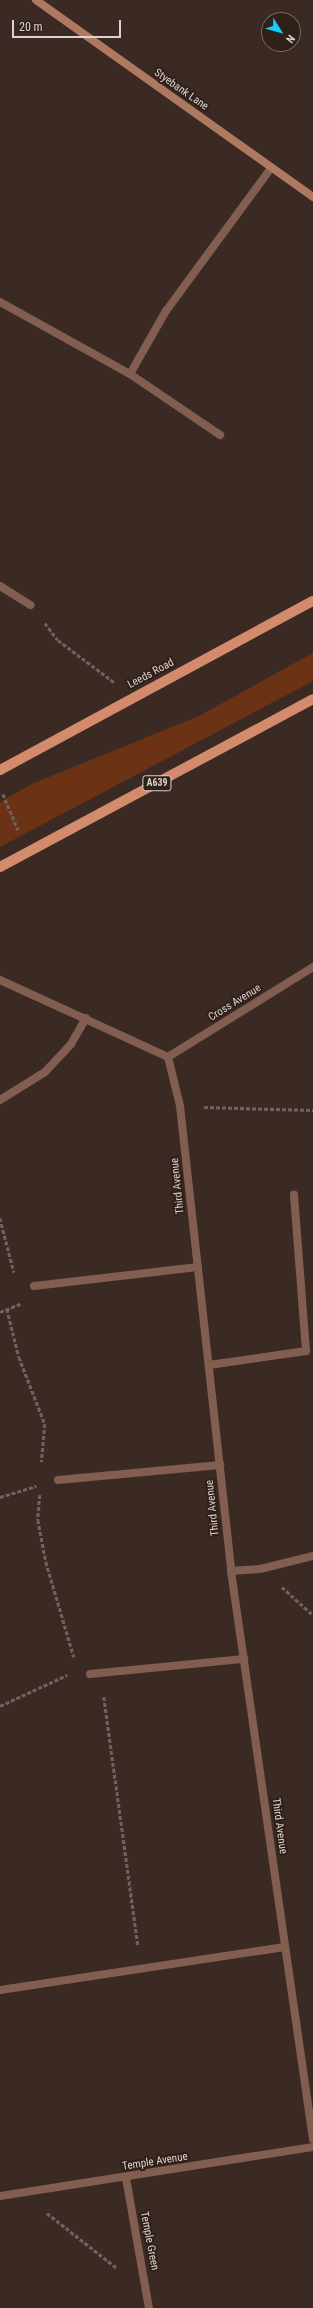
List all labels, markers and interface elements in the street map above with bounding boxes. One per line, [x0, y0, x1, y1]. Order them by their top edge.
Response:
scale bar [14, 12, 123, 38]
north arrow [261, 12, 301, 52]
text: 20 m [19, 20, 43, 34]
text: N [283, 32, 297, 46]
street label: Styebank Lane [151, 66, 211, 114]
street label: Leeds Road [126, 656, 176, 692]
road number: A639 [142, 775, 172, 791]
street label: Cross Avenue [206, 982, 264, 1024]
street label: Third Avenue [168, 1157, 188, 1215]
street label: Third Avenue [203, 1479, 223, 1537]
street label: Third Avenue [269, 1797, 289, 1855]
street label: Temple Avenue [121, 2150, 189, 2174]
street label: Temple Green [137, 2210, 161, 2272]

